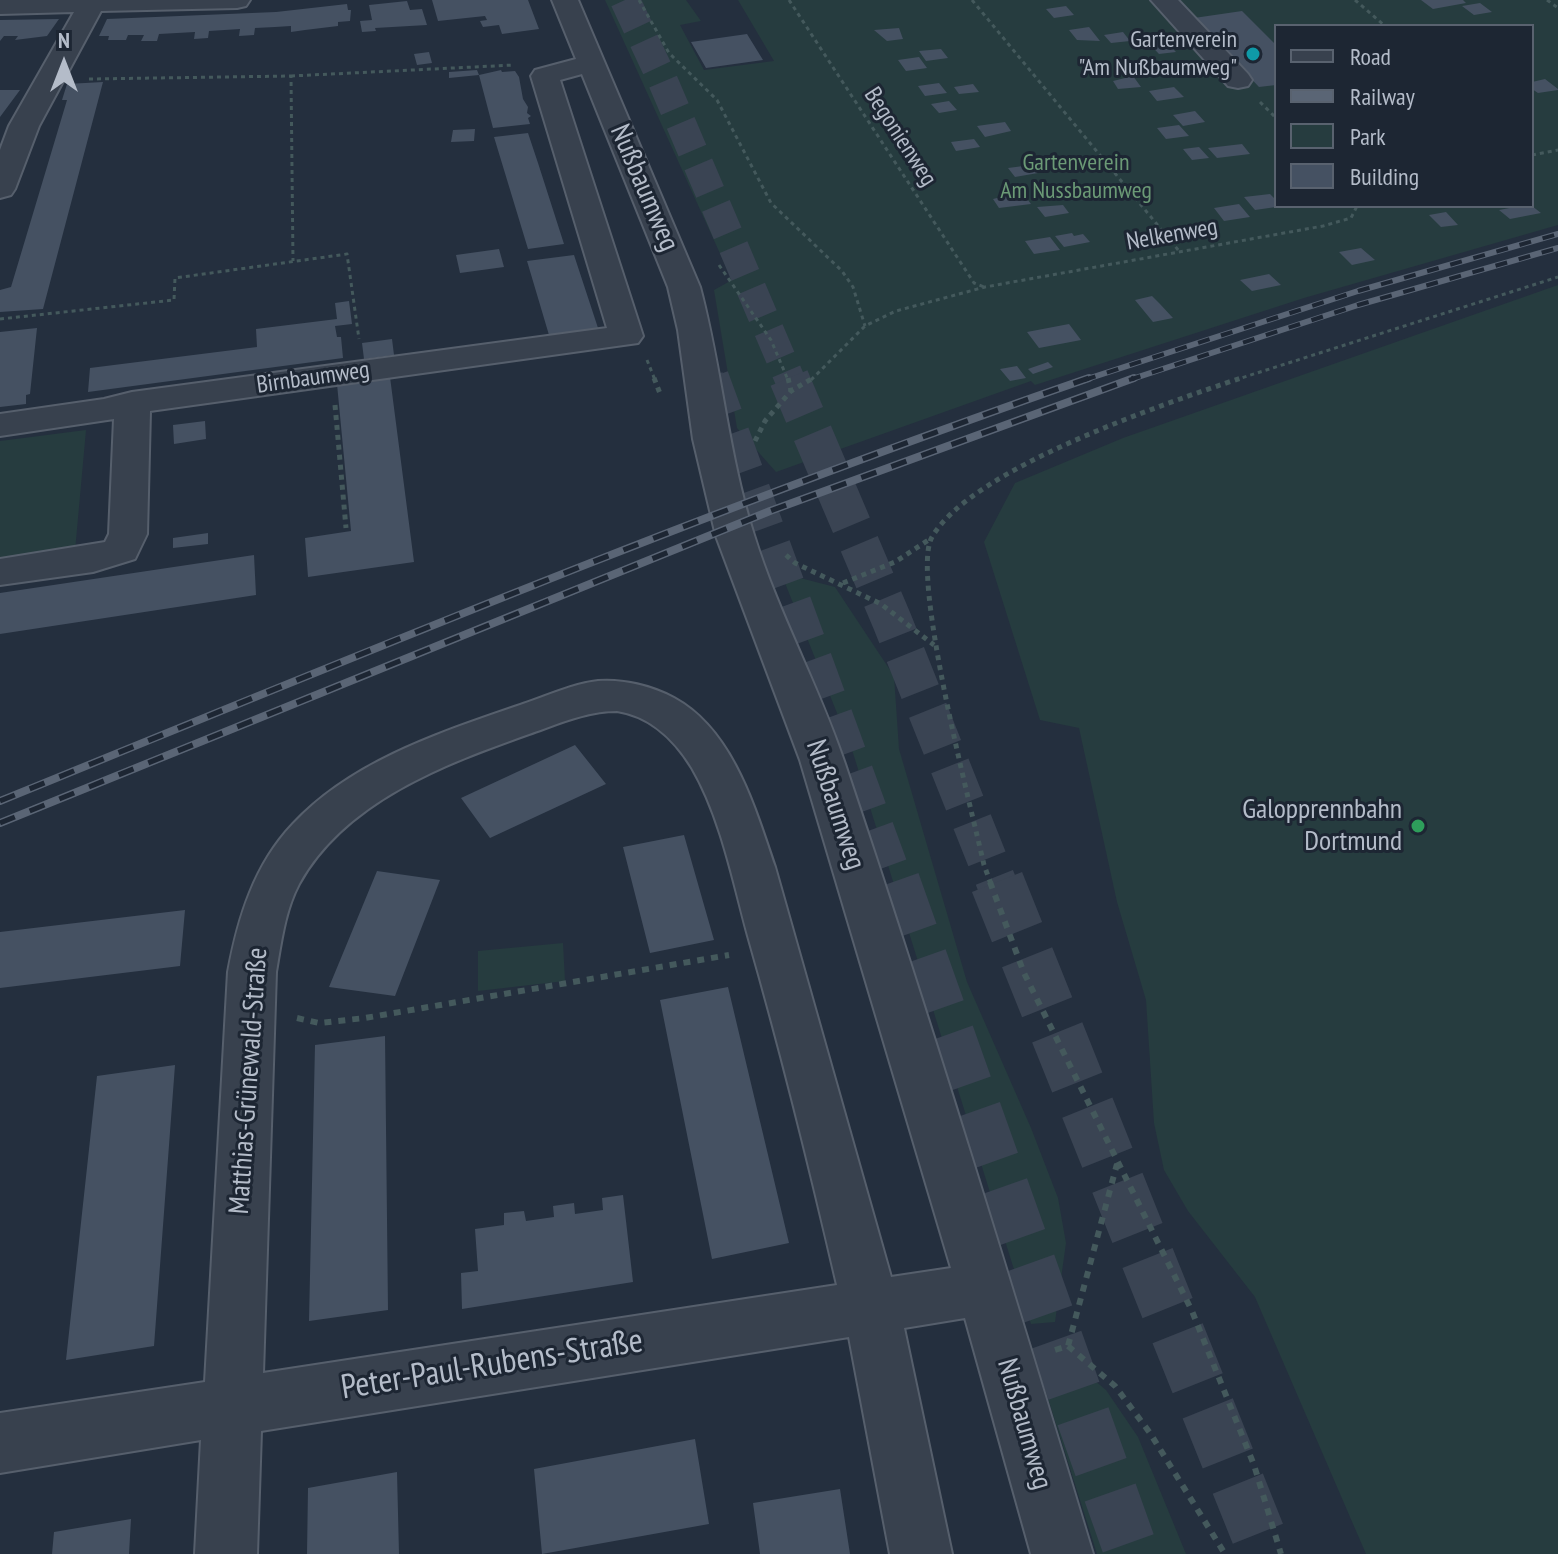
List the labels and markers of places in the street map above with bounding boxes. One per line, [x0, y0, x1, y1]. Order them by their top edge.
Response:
place label: Gartenverein "Am Nußbaumweg" [1078, 26, 1237, 82]
marker: Gartenverein "Am Nußbaumweg" [1244, 45, 1262, 63]
place label: Galopprennbahn Dortmund [1242, 793, 1402, 859]
marker: Galopprennbahn Dortmund [1409, 817, 1427, 835]

